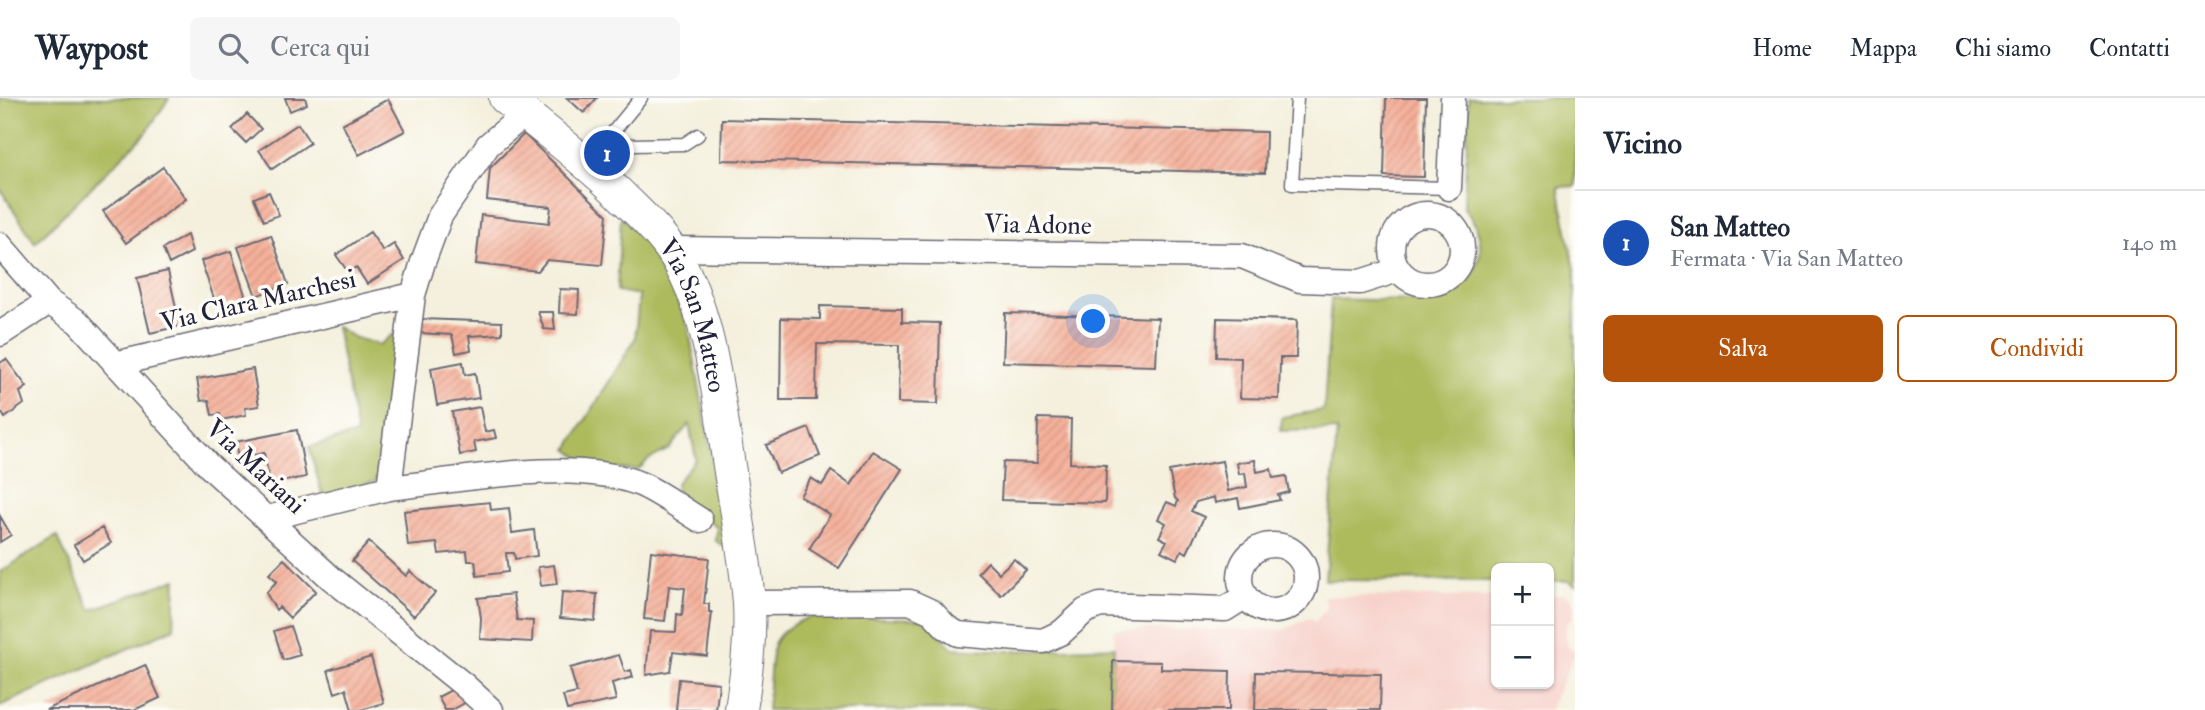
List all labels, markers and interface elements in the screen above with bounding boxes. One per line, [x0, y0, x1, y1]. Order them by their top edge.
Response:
search box [190, 17, 680, 80]
text: Waypost [35, 28, 148, 69]
icon: search [214, 29, 252, 67]
text: Cerca qui [270, 32, 370, 64]
text: Home [1752, 33, 1812, 64]
text: Mappa [1850, 33, 1917, 64]
text: Chi siamo [1955, 33, 2051, 64]
text: Contatti [2089, 33, 2170, 64]
text: Vicino [1603, 125, 1682, 162]
pin: 1 [584, 127, 630, 179]
street label: Via Adone [984, 208, 1092, 242]
text: San Matteo [1670, 212, 1790, 244]
text: 1 [1622, 228, 1630, 257]
text: 140 m [2122, 228, 2177, 257]
street label: Via San Matteo [651, 233, 733, 395]
text: Fermata · Via San Matteo [1670, 244, 1903, 273]
street label: Via Clara Marchesi [157, 263, 359, 339]
your location [1076, 304, 1110, 338]
button: Salva [1603, 315, 1883, 382]
button: Condividi [1897, 315, 2177, 382]
street label: Via Mariani [199, 413, 312, 521]
map controls [1491, 563, 1554, 689]
button: + [1491, 563, 1554, 626]
button: − [1491, 626, 1554, 689]

